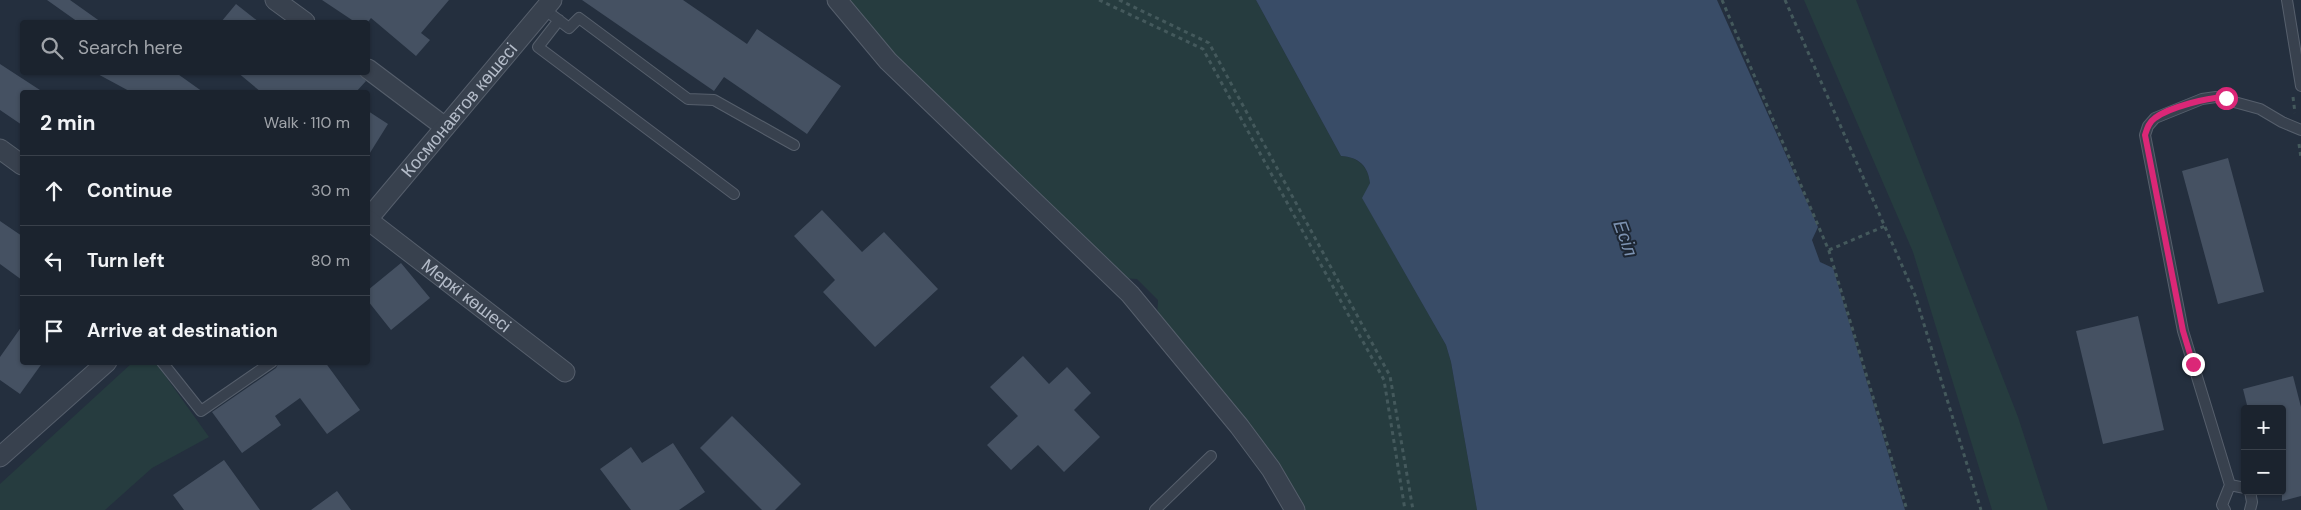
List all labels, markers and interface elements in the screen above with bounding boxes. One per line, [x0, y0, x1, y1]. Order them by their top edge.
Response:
search box [20, 20, 370, 75]
icon: search [38, 34, 66, 62]
text: Search here [78, 35, 183, 60]
street label: Космонавтов көшесі [396, 38, 523, 183]
route start [2215, 87, 2238, 110]
text: 2 min [40, 109, 96, 137]
text: Walk · 110 m [264, 112, 350, 133]
icon: ahead [40, 177, 68, 205]
text: Continue [87, 178, 173, 203]
text: 30 m [311, 180, 350, 201]
water label: Есіл [1607, 216, 1644, 260]
icon: left [40, 247, 68, 275]
text: Turn left [87, 248, 165, 273]
text: 80 m [311, 250, 350, 271]
street label: Меркі көшесі [416, 253, 516, 338]
icon: arrive [40, 317, 68, 345]
text: Arrive at destination [87, 318, 278, 343]
route end [2182, 353, 2205, 376]
map controls [2241, 405, 2286, 495]
button: + [2241, 405, 2286, 450]
button: − [2241, 450, 2286, 495]

